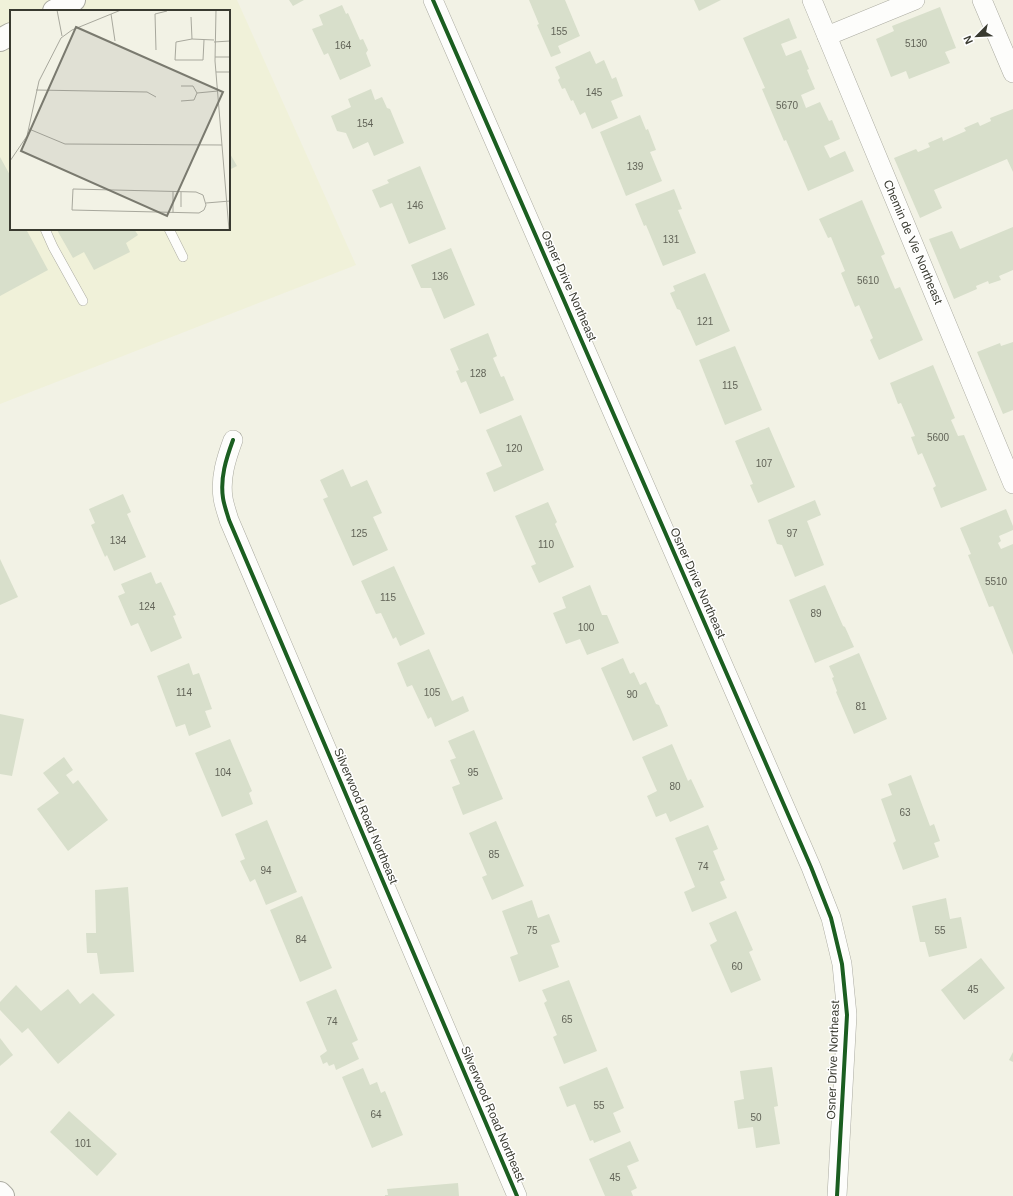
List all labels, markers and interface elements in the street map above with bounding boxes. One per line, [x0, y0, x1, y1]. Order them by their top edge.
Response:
inset map [10, 10, 230, 230]
north arrow [957, 16, 997, 56]
house number: 155 [551, 26, 568, 37]
text: N [961, 34, 975, 46]
house number: 5130 [905, 38, 928, 49]
house number: 164 [335, 40, 352, 51]
house number: 145 [586, 87, 603, 98]
house number: 5670 [776, 100, 799, 111]
house number: 154 [357, 118, 374, 129]
house number: 139 [627, 161, 644, 172]
street label: Chemin de Vie Northeast [880, 178, 946, 307]
house number: 146 [407, 200, 424, 211]
street label: Osner Drive Northeast [538, 229, 600, 344]
house number: 131 [663, 234, 680, 245]
house number: 136 [432, 271, 449, 282]
house number: 5610 [857, 275, 880, 286]
house number: 121 [697, 316, 714, 327]
house number: 128 [470, 368, 487, 379]
house number: 115 [722, 380, 738, 391]
house number: 5600 [927, 432, 950, 443]
house number: 120 [506, 443, 523, 454]
house number: 107 [756, 458, 773, 469]
street label: Osner Drive Northeast [667, 526, 729, 641]
house number: 125 [351, 528, 368, 539]
house number: 97 [786, 528, 798, 539]
house number: 134 [110, 535, 127, 546]
house number: 110 [538, 539, 554, 550]
house number: 5510 [985, 576, 1008, 587]
house number: 115 [380, 592, 396, 603]
house number: 124 [139, 601, 156, 612]
house number: 89 [810, 608, 822, 619]
house number: 100 [578, 622, 595, 633]
house number: 114 [176, 687, 192, 698]
house number: 105 [424, 687, 441, 698]
house number: 90 [626, 689, 638, 700]
house number: 81 [855, 701, 867, 712]
street label: Silverwood Road Northeast [331, 746, 401, 887]
house number: 104 [215, 767, 232, 778]
house number: 95 [467, 767, 479, 778]
house number: 80 [669, 781, 681, 792]
house number: 63 [899, 807, 911, 818]
house number: 85 [488, 849, 500, 860]
house number: 74 [697, 861, 709, 872]
house number: 94 [260, 865, 272, 876]
house number: 75 [526, 925, 538, 936]
house number: 55 [934, 925, 946, 936]
house number: 84 [295, 934, 307, 945]
house number: 60 [731, 961, 743, 972]
house number: 45 [967, 984, 979, 995]
street label: Osner Drive Northeast [824, 999, 842, 1120]
house number: 65 [561, 1014, 573, 1025]
house number: 74 [326, 1016, 338, 1027]
street label: Silverwood Road Northeast [458, 1044, 528, 1185]
house number: 55 [593, 1100, 605, 1111]
house number: 64 [370, 1109, 382, 1120]
house number: 50 [750, 1112, 762, 1123]
house number: 101 [75, 1138, 92, 1149]
house number: 45 [609, 1172, 621, 1183]

